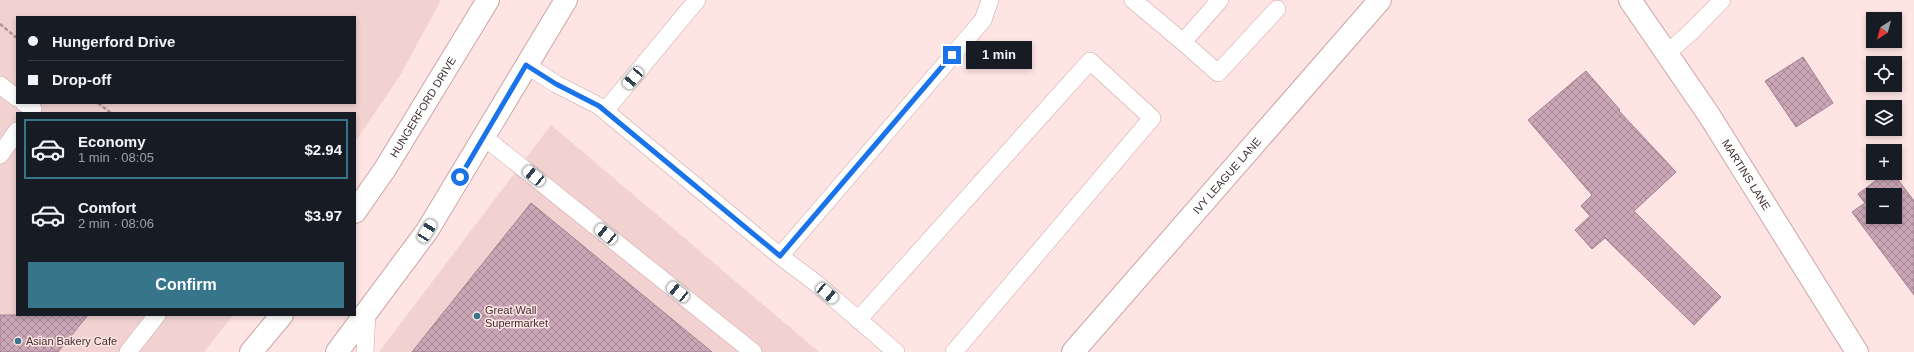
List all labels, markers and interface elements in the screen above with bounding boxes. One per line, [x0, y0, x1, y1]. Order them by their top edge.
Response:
north arrow [1866, 12, 1902, 48]
map controls [1866, 12, 1902, 224]
text: Hungerford Drive [52, 33, 175, 50]
callout: 1 min [966, 41, 1032, 69]
route end [943, 46, 961, 64]
text: 1 min [982, 47, 1016, 62]
street label: HUNGERFORD DRIVE [388, 55, 458, 160]
button: locate [1866, 56, 1902, 92]
car [621, 65, 645, 91]
text: Drop-off [52, 71, 111, 88]
button: layers [1866, 100, 1902, 136]
icon: car [30, 131, 66, 167]
text: Economy [78, 133, 146, 150]
street label: IVY LEAGUE LANE [1190, 135, 1263, 216]
street label: MARTINS LANE [1720, 137, 1773, 212]
text: $2.94 [304, 141, 342, 158]
button: + [1866, 144, 1902, 180]
text: 1 min · 08:05 [78, 150, 154, 165]
car [521, 164, 547, 188]
route start [451, 168, 469, 186]
button: − [1866, 188, 1902, 224]
icon: car [30, 197, 66, 233]
text: Comfort [78, 199, 136, 216]
text: $3.97 [304, 207, 342, 224]
text: 2 min · 08:06 [78, 216, 154, 231]
car [416, 218, 438, 244]
car [593, 222, 619, 246]
button: Confirm [28, 262, 344, 308]
car [665, 280, 691, 304]
car [814, 281, 840, 305]
place label: Great Wall Supermarket [485, 304, 548, 329]
marker: Great Wall Supermarket [472, 311, 482, 321]
place label: Asian Bakery Cafe [26, 335, 117, 347]
marker: Asian Bakery Cafe [13, 336, 23, 346]

